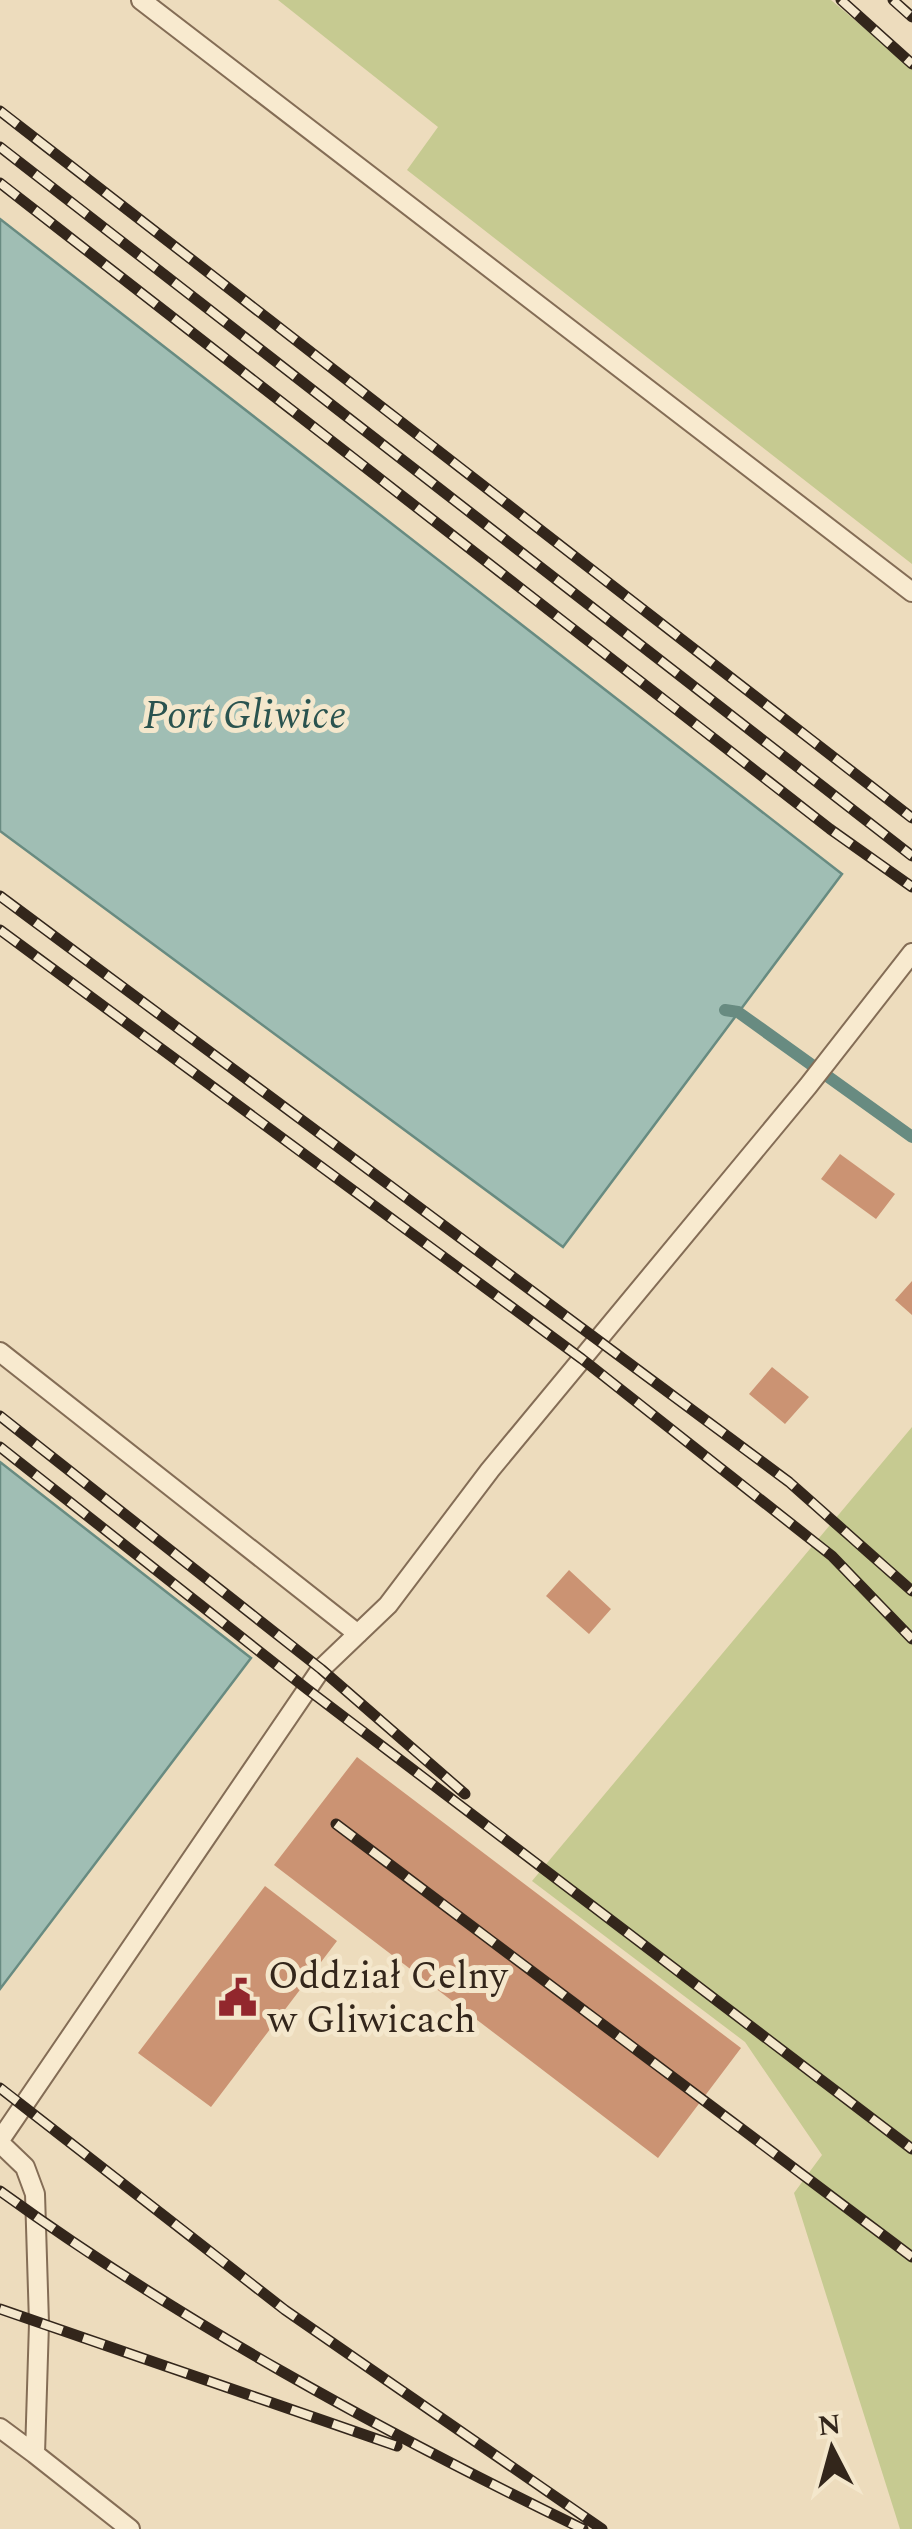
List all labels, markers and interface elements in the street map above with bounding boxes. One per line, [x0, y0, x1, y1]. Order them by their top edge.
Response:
water label: Port Gliwice [144, 686, 346, 747]
place label: Oddział Celny w Gliwicach [267, 1948, 509, 2050]
public building icon: Oddział Celny w Gliwicach [217, 1976, 259, 2018]
north arrow [782, 2399, 882, 2499]
text: N [816, 2403, 843, 2448]

